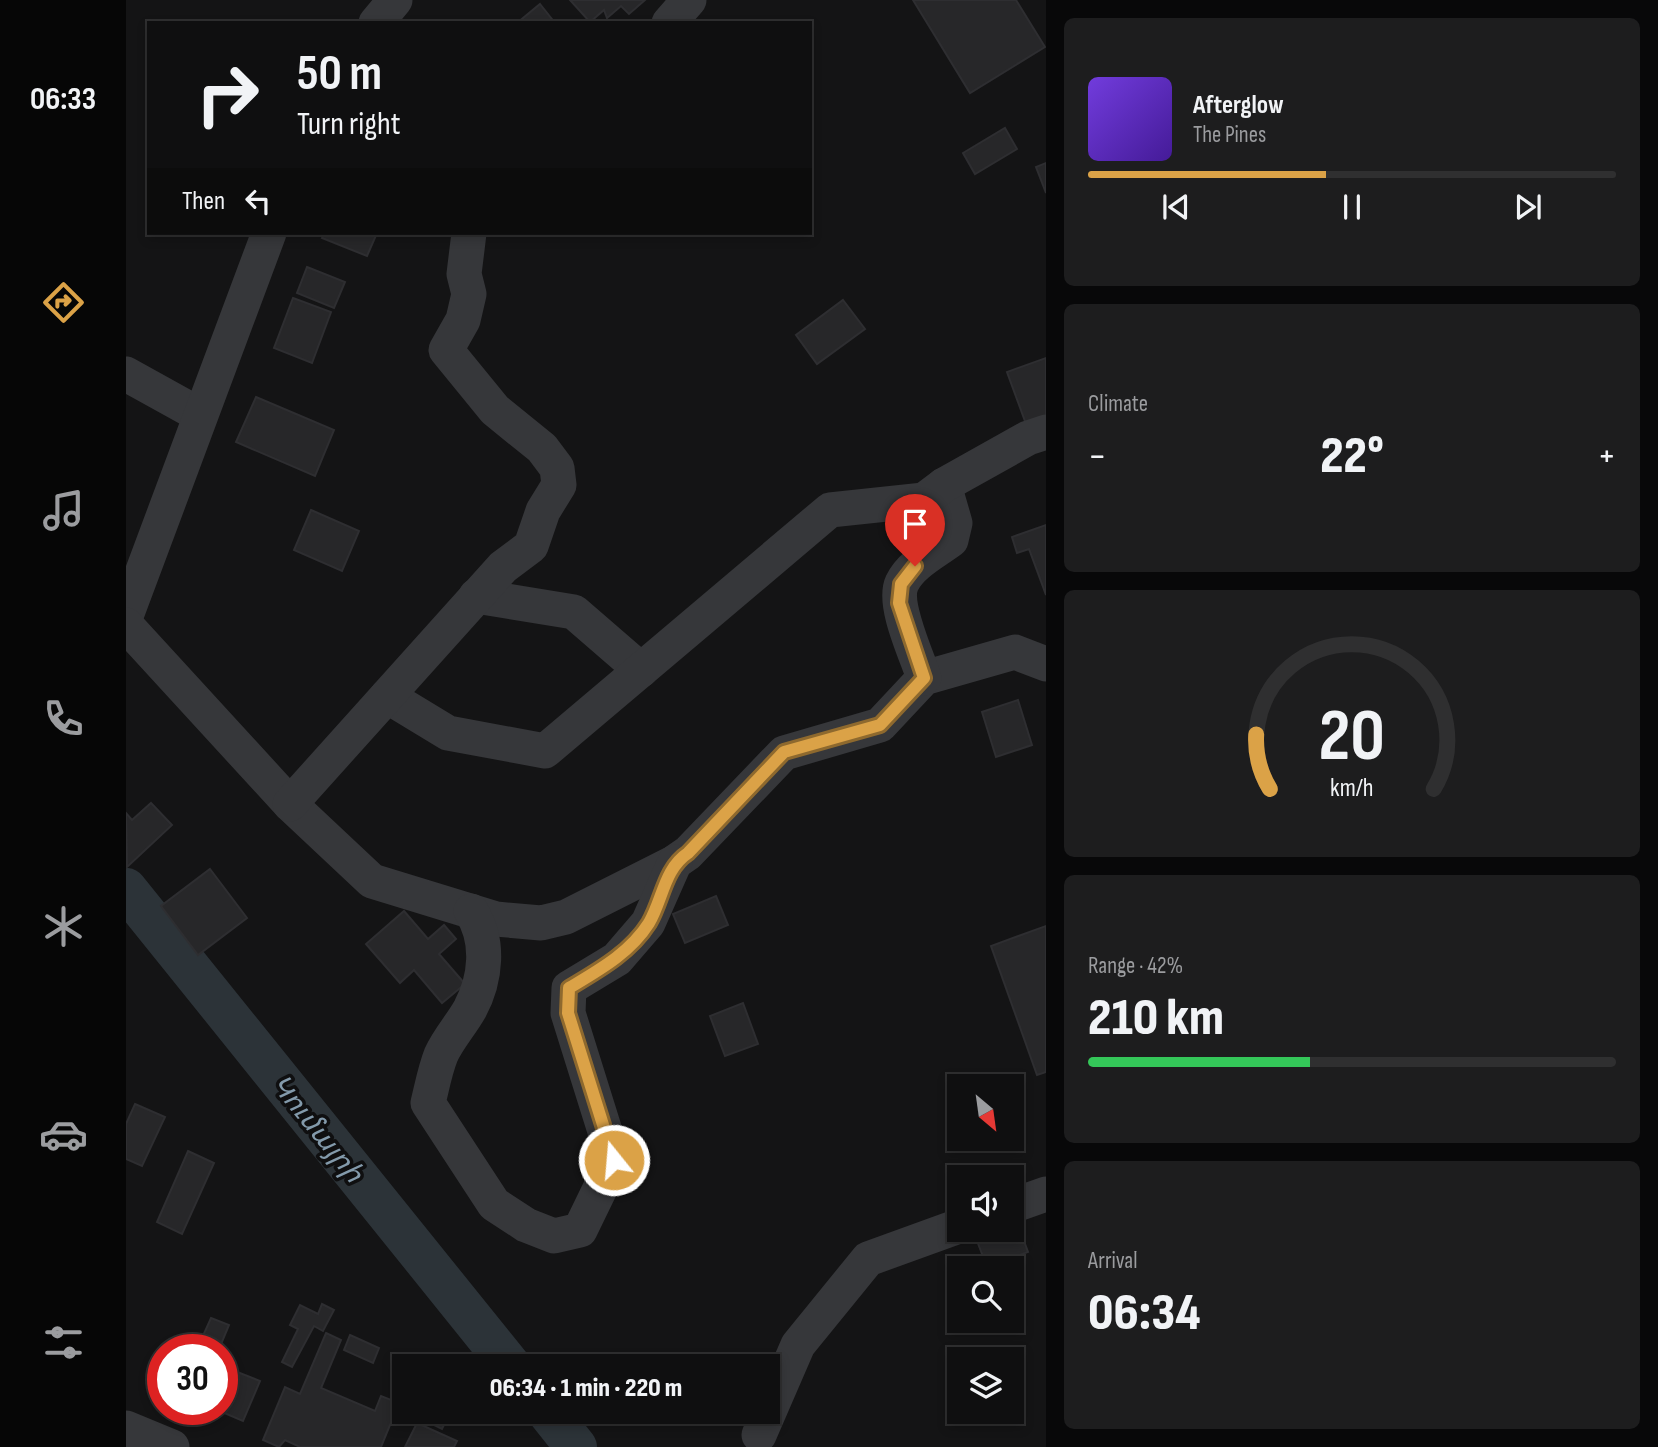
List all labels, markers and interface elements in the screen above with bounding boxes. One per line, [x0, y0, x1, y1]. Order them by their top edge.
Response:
text: 50 m [297, 45, 382, 104]
icon: right [182, 49, 273, 140]
text: 06:33 [30, 80, 96, 119]
text: Afterglow [1193, 90, 1284, 121]
text: Turn right [297, 105, 401, 144]
text: The Pines [1193, 121, 1266, 149]
icon: left [239, 182, 277, 220]
text: Then [182, 186, 225, 217]
icon: previous [1157, 188, 1195, 226]
icon: pause [1333, 188, 1371, 226]
icon: next [1509, 188, 1547, 226]
icon: directions [39, 278, 88, 327]
text: Climate [1088, 390, 1148, 418]
text: 22° [1320, 425, 1384, 488]
text: − [1088, 434, 1107, 479]
text: + [1597, 434, 1616, 479]
icon: music [39, 486, 88, 535]
pin [885, 494, 945, 566]
icon: arrive [896, 505, 934, 543]
icon: phone [39, 694, 88, 743]
text: 20 [1319, 694, 1385, 782]
text: km/h [1330, 773, 1374, 804]
icon: climate [39, 902, 88, 951]
text: Range · 42% [1088, 952, 1183, 980]
text: 210 km [1088, 987, 1224, 1050]
water label: Կումայրի [264, 1069, 371, 1190]
north arrow [947, 1074, 1024, 1152]
map controls [947, 1074, 1024, 1424]
icon: car [39, 1110, 88, 1159]
position arrow [577, 1123, 651, 1197]
button: sound [947, 1165, 1024, 1242]
text: Arrival [1088, 1247, 1137, 1275]
button: search [947, 1256, 1024, 1333]
text: 06:34 [1088, 1282, 1201, 1345]
icon: filters [39, 1318, 88, 1367]
speed limit sign: 30 [147, 1334, 238, 1425]
button: layers [947, 1347, 1024, 1424]
text: 06:34 · 1 min · 220 m [490, 1373, 682, 1404]

